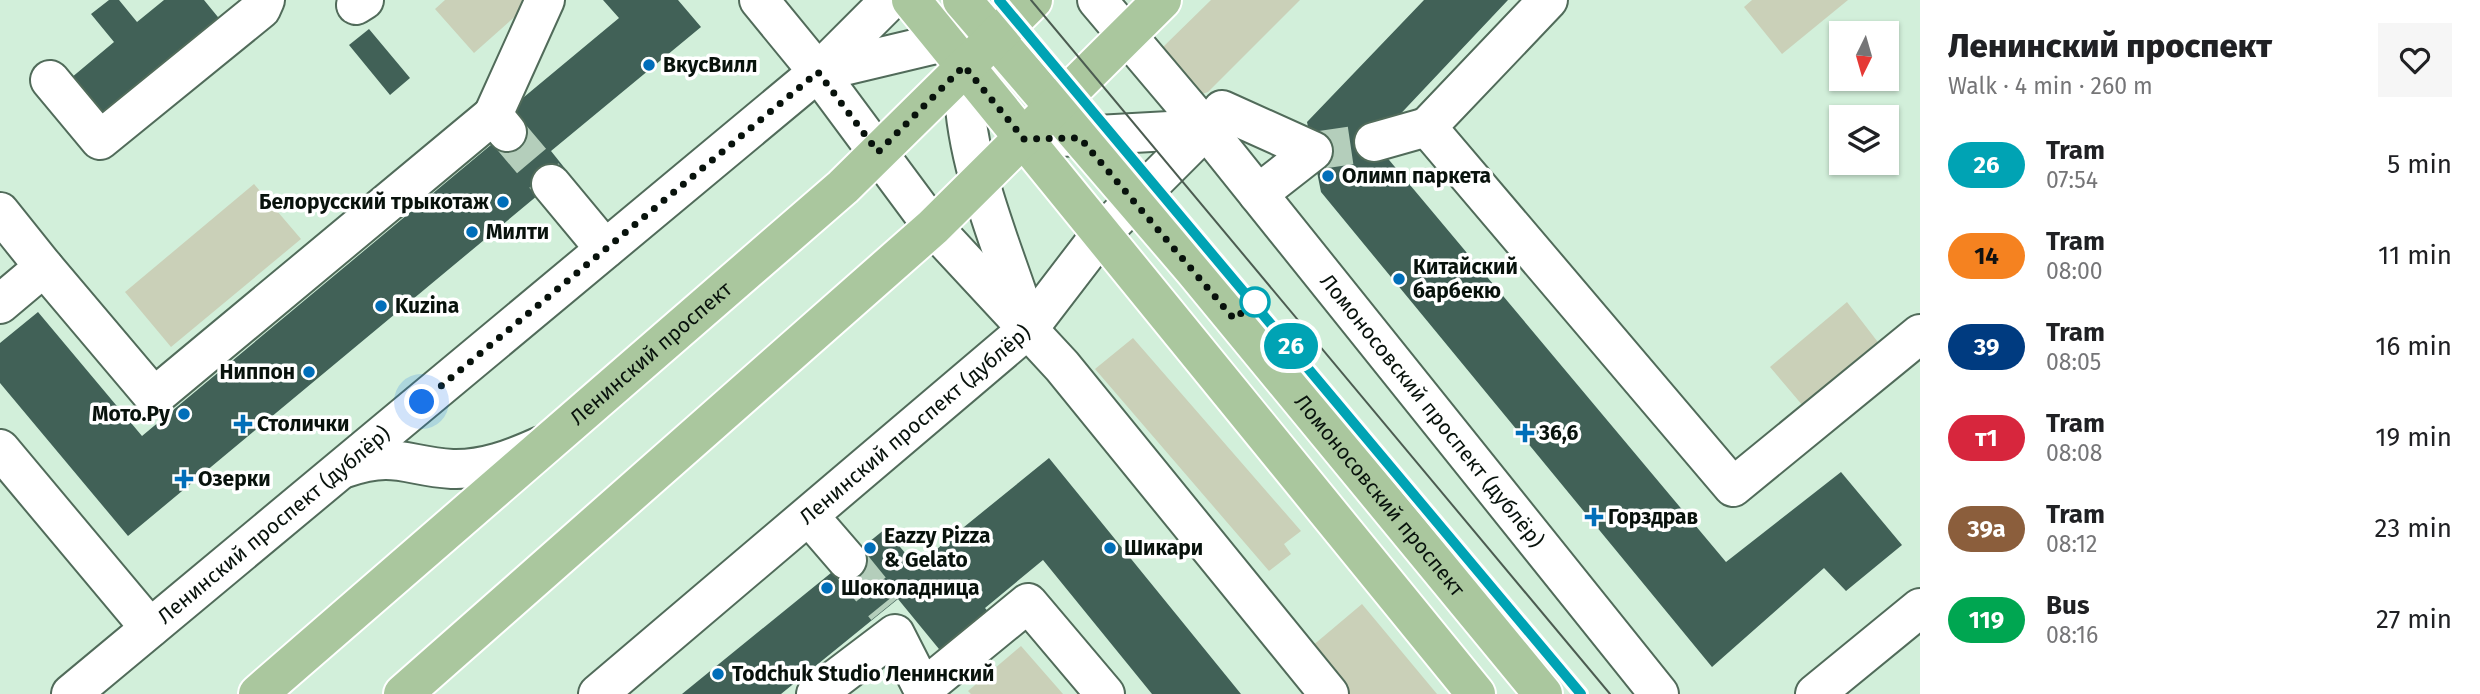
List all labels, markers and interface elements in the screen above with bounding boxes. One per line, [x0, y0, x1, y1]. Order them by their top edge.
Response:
north arrow [1829, 21, 1899, 91]
map controls [1829, 21, 1899, 175]
button: heart [2378, 23, 2452, 97]
text: Ленинский проспект [1948, 26, 2272, 66]
place label: ВкусВилл [663, 52, 758, 78]
marker: ВкусВилл [641, 57, 657, 73]
text: Walk · 4 min · 260 m [1948, 72, 2153, 100]
button: layers [1829, 105, 1899, 175]
text: Tram [2046, 135, 2105, 166]
text: 5 min [2387, 149, 2452, 180]
text: 26 [1974, 151, 1999, 179]
place label: Олимп паркета [1342, 163, 1491, 189]
text: 07:54 [2046, 166, 2098, 194]
marker: Олимп паркета [1320, 168, 1336, 184]
place label: Белорусский трыкотаж [259, 189, 489, 215]
marker: Белорусский трыкотаж [495, 194, 511, 210]
place label: Милти [486, 219, 549, 245]
marker: Милти [464, 224, 480, 240]
text: Tram [2046, 226, 2105, 257]
text: 11 min [2378, 240, 2452, 271]
text: 14 [1974, 242, 1999, 270]
place label: Китайский барбекю [1413, 254, 1518, 304]
text: 08:00 [2046, 257, 2103, 285]
street label: Ломоносовский проспект (дублёр) [1314, 270, 1550, 552]
marker: Китайский барбекю [1391, 271, 1407, 287]
street label: Ленинский проспект [565, 276, 738, 431]
unlabelled marker [1240, 287, 1270, 317]
place label: Kuzina [395, 293, 459, 319]
marker: Kuzina [373, 298, 389, 314]
text: Tram [2046, 317, 2105, 348]
street label: Ленинский проспект (дублёр) [794, 319, 1036, 530]
line badge: 26 [1260, 323, 1322, 369]
text: 16 min [2375, 331, 2452, 362]
text: 26 [1278, 332, 1304, 360]
text: 39 [1974, 333, 1999, 361]
text: 08:05 [2046, 348, 2101, 376]
place label: Ниппон [220, 359, 295, 385]
marker: Ниппон [301, 364, 317, 380]
your location [404, 384, 439, 419]
street label: Ломоносовский проспект [1288, 390, 1470, 600]
place label: Мото.Ру [92, 401, 170, 427]
marker: Мото.Ру [176, 406, 192, 422]
text: Tram [2046, 408, 2105, 439]
place label: Столички [257, 411, 349, 437]
marker: Столички [235, 416, 251, 432]
place label: 36,6 [1538, 420, 1579, 446]
street label: Ленинский проспект (дублёр) [152, 421, 396, 630]
text: 19 min [2375, 422, 2452, 453]
text: т1 [1975, 424, 1998, 452]
marker: 36,6 [1517, 425, 1533, 441]
text: 08:08 [2046, 439, 2103, 467]
place label: Озерки [198, 466, 271, 492]
marker: Озерки [176, 471, 192, 487]
text: Tram [2046, 499, 2105, 530]
place label: Горздрав [1608, 504, 1698, 530]
marker: Горздрав [1586, 509, 1602, 525]
text: 23 min [2375, 513, 2452, 544]
text: 39а [1967, 515, 2006, 543]
place label: Eazzy Pizza & Gelato [884, 523, 990, 573]
text: 08:12 [2046, 530, 2097, 558]
place label: Шикари [1124, 535, 1203, 561]
marker: Eazzy Pizza & Gelato [862, 540, 878, 556]
marker: Шикари [1102, 540, 1118, 556]
place label: Шоколадница [841, 575, 979, 601]
marker: Шоколадница [819, 580, 835, 596]
text: Bus [2046, 590, 2089, 621]
text: 27 min [2376, 604, 2452, 635]
text: 119 [1969, 606, 2004, 634]
text: 08:16 [2046, 621, 2098, 649]
place label: Todchuk Studio Ленинский [732, 661, 994, 687]
marker: Todchuk Studio Ленинский [710, 666, 726, 682]

